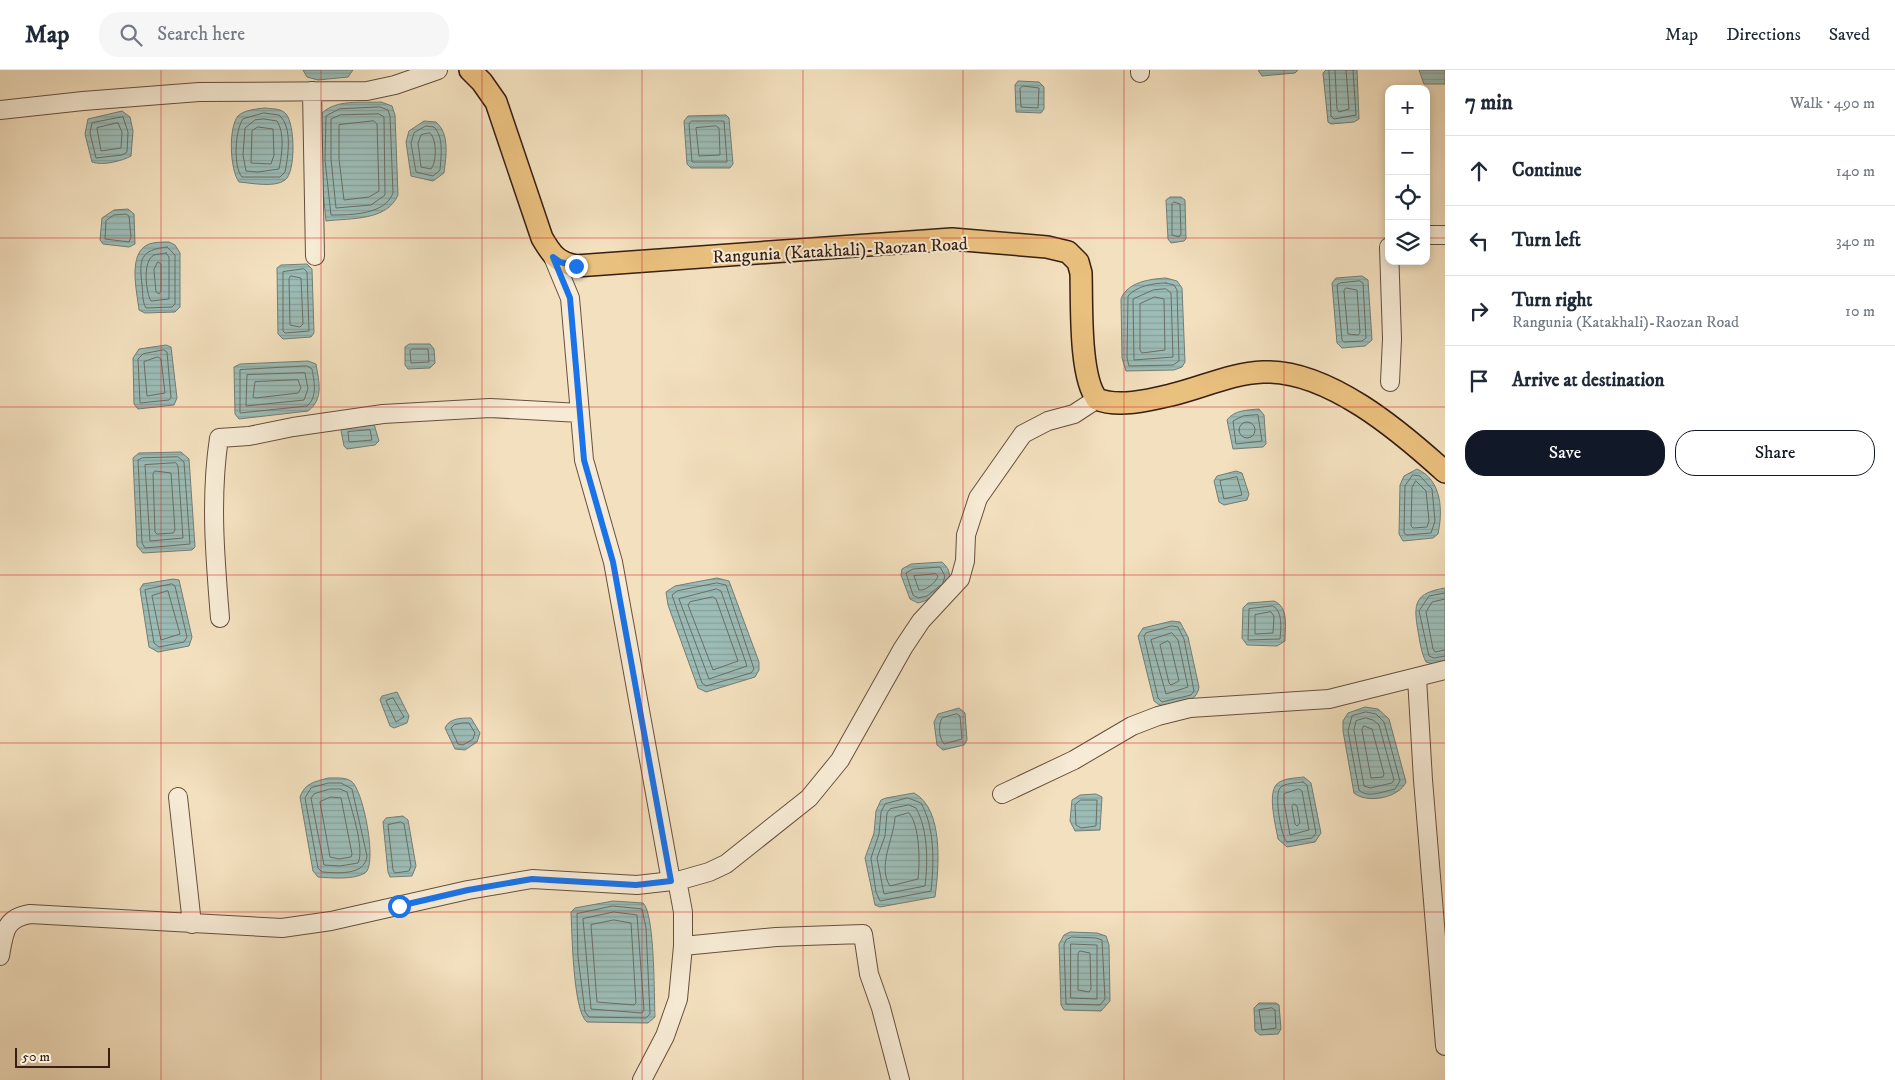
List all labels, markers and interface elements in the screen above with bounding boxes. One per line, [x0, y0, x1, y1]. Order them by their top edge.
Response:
search box [99, 12, 449, 57]
text: Map [25, 20, 69, 50]
icon: search [117, 21, 145, 49]
text: Search here [157, 23, 245, 46]
text: Map [1665, 24, 1698, 46]
text: Directions [1726, 24, 1801, 46]
text: Saved [1829, 24, 1870, 46]
map controls [1385, 85, 1430, 265]
button: + [1385, 85, 1430, 130]
text: 7 min [1465, 90, 1513, 116]
text: Walk · 490 m [1790, 93, 1875, 113]
button: − [1385, 130, 1430, 175]
icon: ahead [1465, 157, 1493, 185]
text: Continue [1512, 159, 1582, 182]
text: 140 m [1836, 161, 1875, 181]
button: locate [1385, 175, 1430, 220]
button: layers [1385, 220, 1430, 265]
icon: left [1465, 227, 1493, 255]
text: Turn left [1512, 229, 1581, 252]
text: 340 m [1836, 231, 1875, 251]
street label: Rangunia (Katakhali)-Raozan Road [712, 233, 968, 269]
route end [565, 255, 588, 278]
text: Turn right [1512, 289, 1592, 312]
icon: right [1465, 297, 1493, 325]
text: 10 m [1845, 301, 1875, 321]
text: Rangunia (Katakhali)-Raozan Road [1512, 312, 1739, 332]
icon: arrive [1465, 367, 1493, 395]
text: Arrive at destination [1512, 369, 1664, 392]
button: Save [1465, 430, 1665, 476]
button: Share [1675, 430, 1875, 476]
route start [388, 895, 411, 918]
scale bar [15, 1045, 110, 1068]
text: 50 m [22, 1048, 50, 1066]

